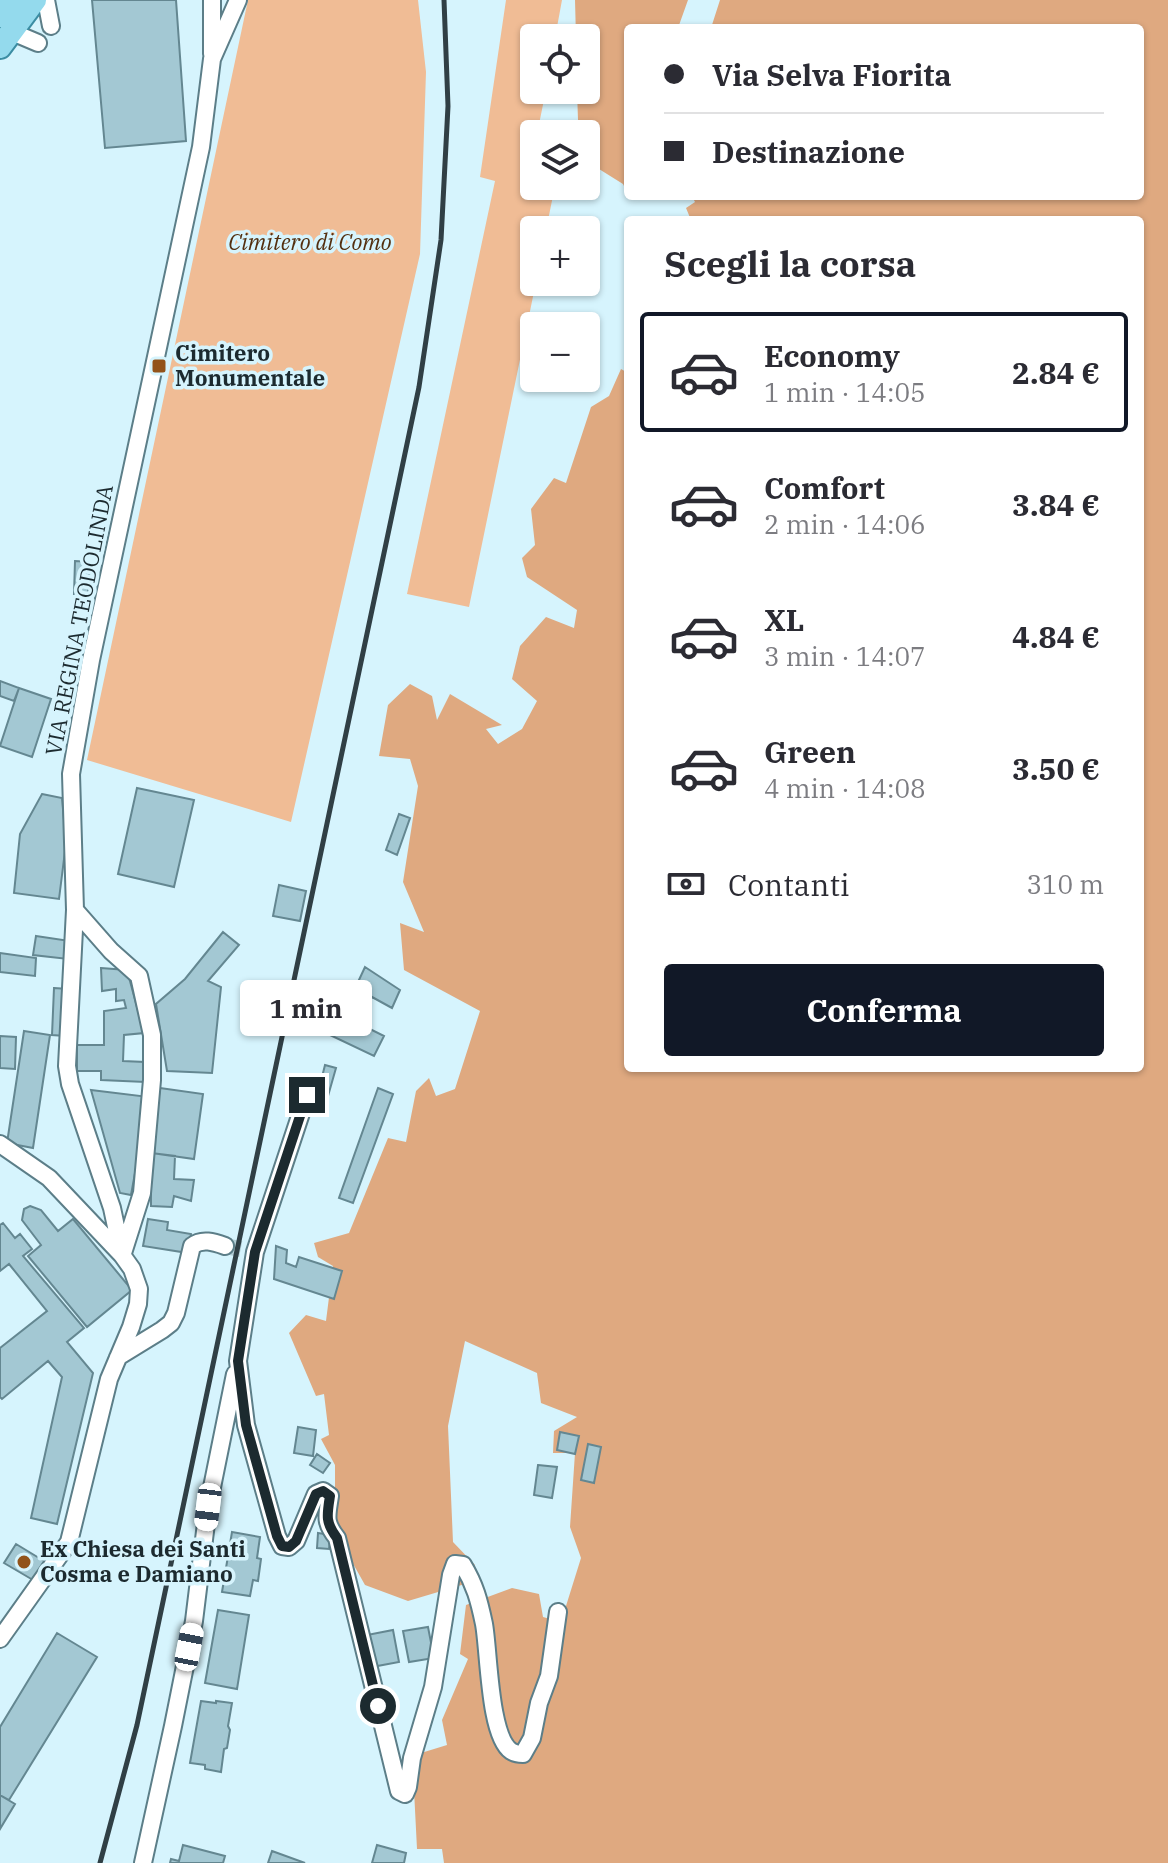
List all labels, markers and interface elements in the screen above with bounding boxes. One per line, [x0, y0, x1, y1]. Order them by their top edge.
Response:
map controls [520, 24, 600, 392]
button: locate [520, 24, 600, 104]
text: Via Selva Fiorita [712, 55, 952, 94]
button: layers [520, 120, 600, 200]
text: Destinazione [712, 132, 905, 171]
button: + [520, 216, 600, 296]
park label: Cimitero di Como [228, 227, 392, 256]
text: Scegli la corsa [664, 240, 916, 287]
button: − [520, 312, 600, 392]
icon: car [668, 336, 740, 408]
text: Economy [764, 336, 900, 375]
place label: Cimitero Monumentale [175, 338, 325, 392]
text: 2.84 € [1012, 353, 1100, 392]
marker: Cimitero Monumentale [150, 357, 168, 375]
text: 1 min · 14:05 [764, 375, 926, 409]
icon: car [668, 468, 740, 540]
text: Comfort [764, 468, 885, 507]
street label: VIA REGINA TEODOLINDA [38, 482, 119, 758]
text: 3.84 € [1012, 485, 1100, 524]
text: 2 min · 14:06 [764, 507, 926, 541]
icon: car [668, 600, 740, 672]
text: XL [764, 600, 804, 639]
text: 4.84 € [1012, 617, 1100, 656]
text: 3 min · 14:07 [764, 639, 926, 673]
icon: car [668, 732, 740, 804]
text: Green [764, 732, 856, 771]
text: 3.50 € [1012, 749, 1100, 788]
text: 4 min · 14:08 [764, 771, 926, 805]
icon: cash [664, 862, 708, 906]
text: Contanti [728, 865, 849, 904]
text: 310 m [1026, 867, 1104, 901]
button: Conferma [664, 964, 1104, 1056]
callout: 1 min [241, 979, 373, 1035]
text: 1 min [270, 991, 342, 1025]
route end [289, 1077, 325, 1113]
car [193, 1482, 223, 1532]
place label: Ex Chiesa dei Santi Cosma e Damiano [40, 1534, 246, 1588]
marker: Ex Chiesa dei Santi Cosma e Damiano [15, 1553, 33, 1571]
car [173, 1621, 205, 1673]
route start [360, 1688, 396, 1724]

